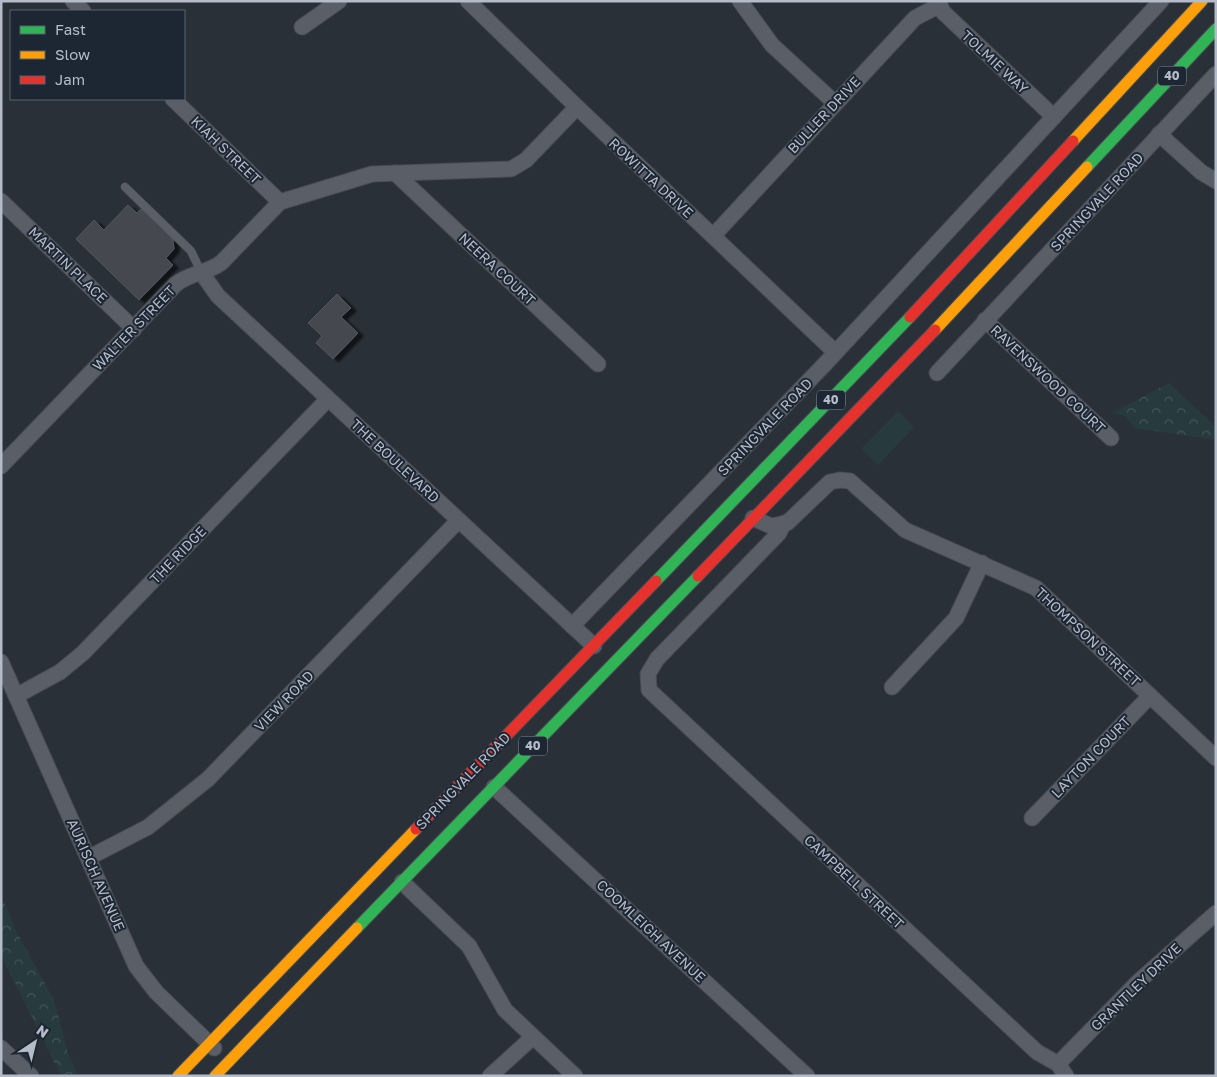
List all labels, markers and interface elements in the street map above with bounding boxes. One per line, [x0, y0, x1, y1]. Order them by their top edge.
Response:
legend [10, 10, 185, 100]
text: Fast [55, 20, 86, 38]
street label: TOLMIE WAY [959, 27, 1032, 97]
text: Slow [55, 45, 90, 63]
road number: 40 [1158, 66, 1186, 85]
text: Jam [55, 70, 85, 88]
street label: BULLER DRIVE [784, 73, 864, 157]
street label: KIAH STREET [188, 112, 265, 187]
street label: ROWITTA DRIVE [606, 134, 697, 221]
street label: SPRINGVALE ROAD [1047, 149, 1147, 254]
street label: MARTIN PLACE [25, 223, 111, 306]
street label: NEERA COURT [456, 229, 539, 309]
street label: WALTER STREET [89, 281, 179, 374]
street label: RAVENSWOOD COURT [988, 321, 1109, 436]
street label: SPRINGVALE ROAD [714, 375, 815, 479]
road number: 40 [817, 390, 845, 410]
street label: THE BOULEVARD [348, 415, 443, 506]
street label: THE RIDGE [146, 522, 209, 587]
street label: THOMPSON STREET [1032, 584, 1145, 690]
street label: VIEW ROAD [250, 667, 317, 735]
street label: LAYTON COURT [1047, 712, 1134, 801]
street label: SPRINGVALE ROAD [412, 729, 513, 833]
road number: 40 [519, 736, 547, 756]
street label: AURISCH AVENUE [64, 816, 129, 934]
street label: CAMPBELL STREET [801, 831, 908, 932]
street label: COOMLEIGH AVENUE [593, 876, 709, 985]
street label: GRANTLEY DRIVE [1087, 939, 1184, 1034]
north arrow [10, 1017, 60, 1067]
text: N [34, 1021, 52, 1041]

